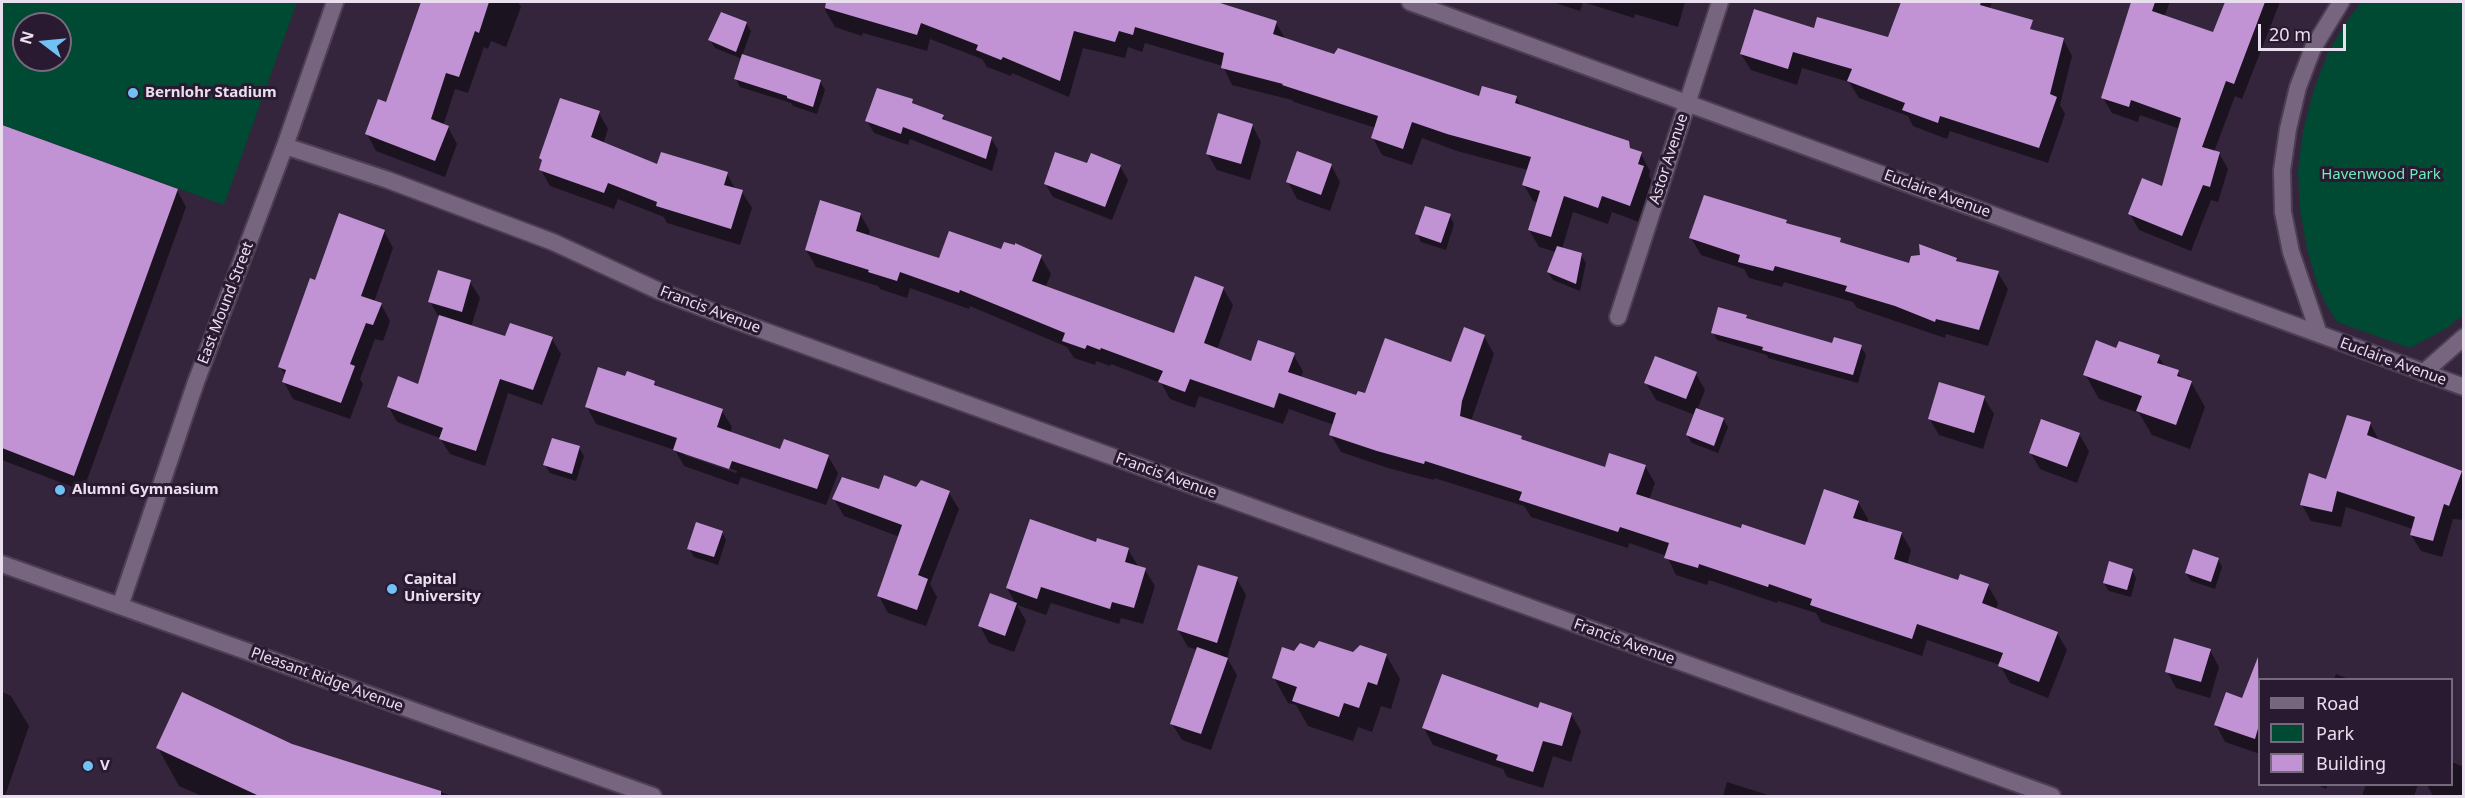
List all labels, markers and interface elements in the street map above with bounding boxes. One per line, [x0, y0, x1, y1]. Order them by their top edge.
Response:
north arrow [12, 12, 72, 72]
scale bar [2261, 12, 2350, 50]
text: 20 m [2269, 22, 2311, 46]
text: N [14, 28, 39, 47]
place label: Bernlohr Stadium [145, 84, 277, 102]
marker: Bernlohr Stadium [126, 86, 140, 100]
street label: Astor Avenue [1646, 112, 1692, 206]
street label: Euclaire Avenue [1881, 166, 1993, 222]
park label: Havenwood Park [2321, 166, 2441, 184]
street label: East Mound Street [194, 239, 258, 367]
street label: Francis Avenue [657, 283, 763, 337]
street label: Euclaire Avenue [2337, 334, 2449, 390]
street label: Francis Avenue [1113, 449, 1219, 503]
place label: Alumni Gymnasium [72, 481, 219, 499]
marker: Alumni Gymnasium [53, 483, 67, 497]
place label: Capital University [404, 571, 481, 606]
marker: Capital University [385, 582, 399, 596]
street label: Francis Avenue [1571, 615, 1677, 669]
street label: Pleasant Ridge Avenue [248, 644, 406, 716]
legend [2258, 678, 2453, 786]
text: Road [2316, 691, 2359, 715]
text: Park [2316, 721, 2354, 745]
text: Building [2316, 751, 2386, 775]
place label: V [100, 757, 110, 775]
marker: V [81, 759, 95, 773]

